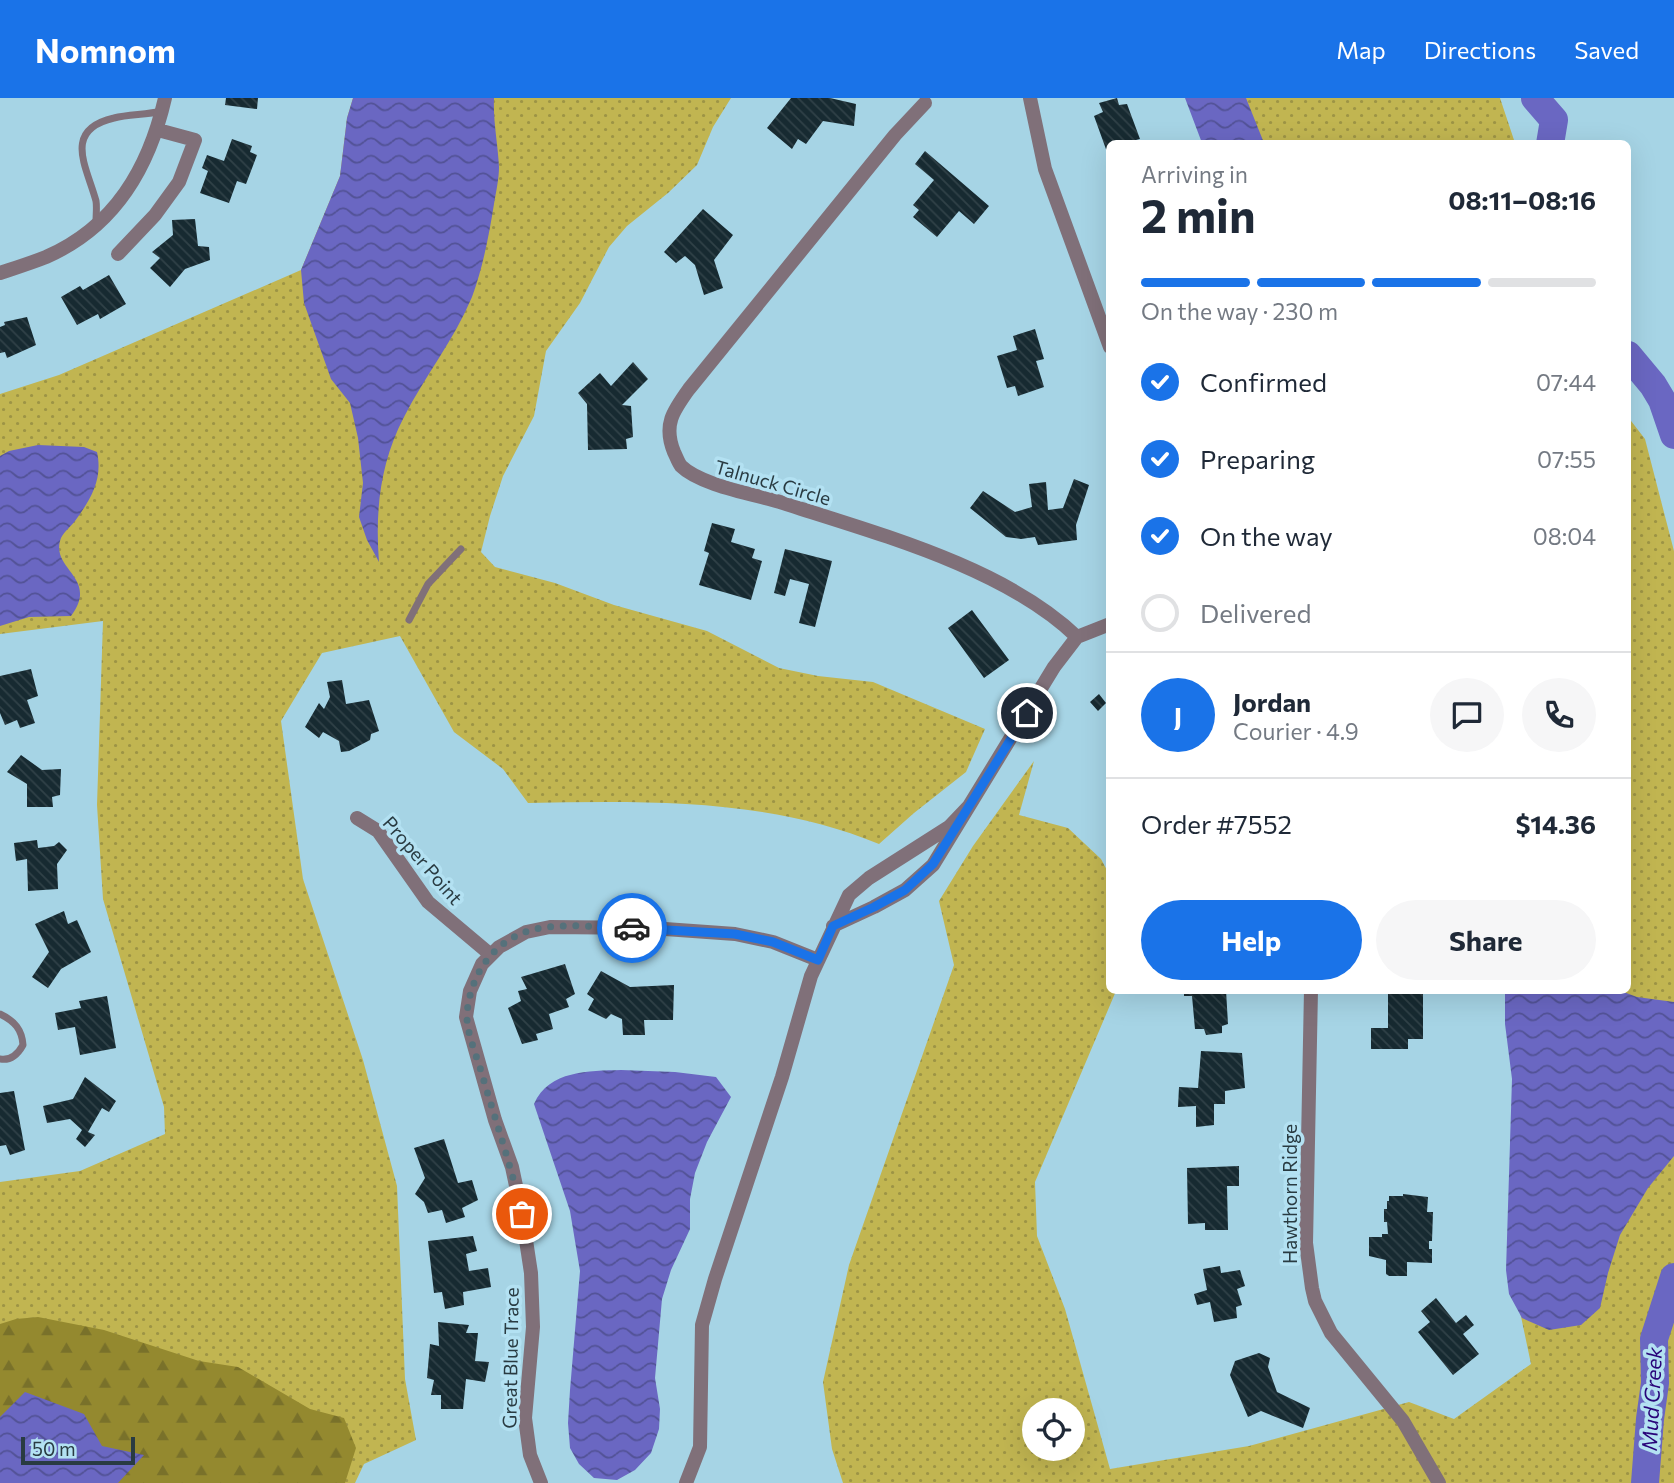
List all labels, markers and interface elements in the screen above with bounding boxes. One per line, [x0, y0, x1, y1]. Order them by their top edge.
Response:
text: Nomnom [35, 29, 176, 70]
text: Map [1336, 35, 1386, 64]
text: Directions [1424, 35, 1536, 64]
text: Saved [1574, 35, 1639, 64]
text: Arriving in [1141, 160, 1248, 188]
text: 08:11–08:16 [1448, 184, 1596, 215]
text: 2 min [1141, 186, 1256, 242]
text: On the way · 230 m [1141, 297, 1338, 325]
icon: check [1141, 363, 1179, 401]
text: Confirmed [1200, 366, 1327, 397]
text: 07:44 [1536, 368, 1596, 396]
icon: check [1141, 440, 1179, 478]
text: Preparing [1200, 443, 1315, 474]
text: 07:55 [1537, 445, 1596, 473]
street label: Talnuck Circle [712, 454, 834, 510]
icon: check [1141, 517, 1179, 555]
text: On the way [1200, 520, 1333, 551]
text: 08:04 [1533, 522, 1596, 550]
text: Delivered [1200, 597, 1311, 628]
button: chat [1430, 678, 1504, 752]
button: phone [1522, 678, 1596, 752]
pin [997, 683, 1057, 743]
text: Jordan [1233, 686, 1311, 717]
icon: home [1008, 694, 1046, 732]
text: J [1174, 700, 1182, 731]
text: Courier · 4.9 [1233, 717, 1359, 745]
text: Order #7552 [1141, 808, 1292, 839]
text: $14.36 [1515, 808, 1596, 839]
street label: Proper Point [378, 811, 468, 909]
courier [597, 893, 667, 963]
button: Help [1141, 900, 1362, 980]
button: Share [1376, 900, 1596, 980]
icon: car [613, 909, 651, 947]
street label: Hawthorn Ridge [1278, 1124, 1301, 1264]
pin [492, 1184, 552, 1244]
icon: bag [503, 1195, 541, 1233]
street label: Great Blue Trace [497, 1287, 523, 1429]
water label: Mud Creek [1636, 1346, 1666, 1452]
map controls [1022, 1398, 1085, 1461]
button: locate [1022, 1398, 1085, 1461]
scale bar [21, 1434, 135, 1466]
text: 50 m [32, 1437, 76, 1460]

